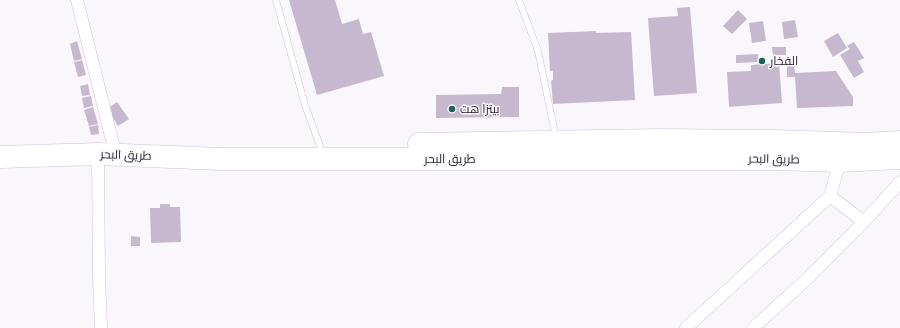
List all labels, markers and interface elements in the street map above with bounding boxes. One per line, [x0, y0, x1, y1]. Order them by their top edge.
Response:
place label: الفخار [769, 52, 798, 68]
marker: الفخار [757, 56, 767, 66]
place label: بيتزا هت [460, 100, 499, 116]
marker: بيتزا هت [447, 104, 457, 114]
street label: طريق البحر [99, 145, 152, 163]
street label: طريق البحر [423, 150, 476, 166]
street label: طريق البحر [747, 150, 800, 166]

